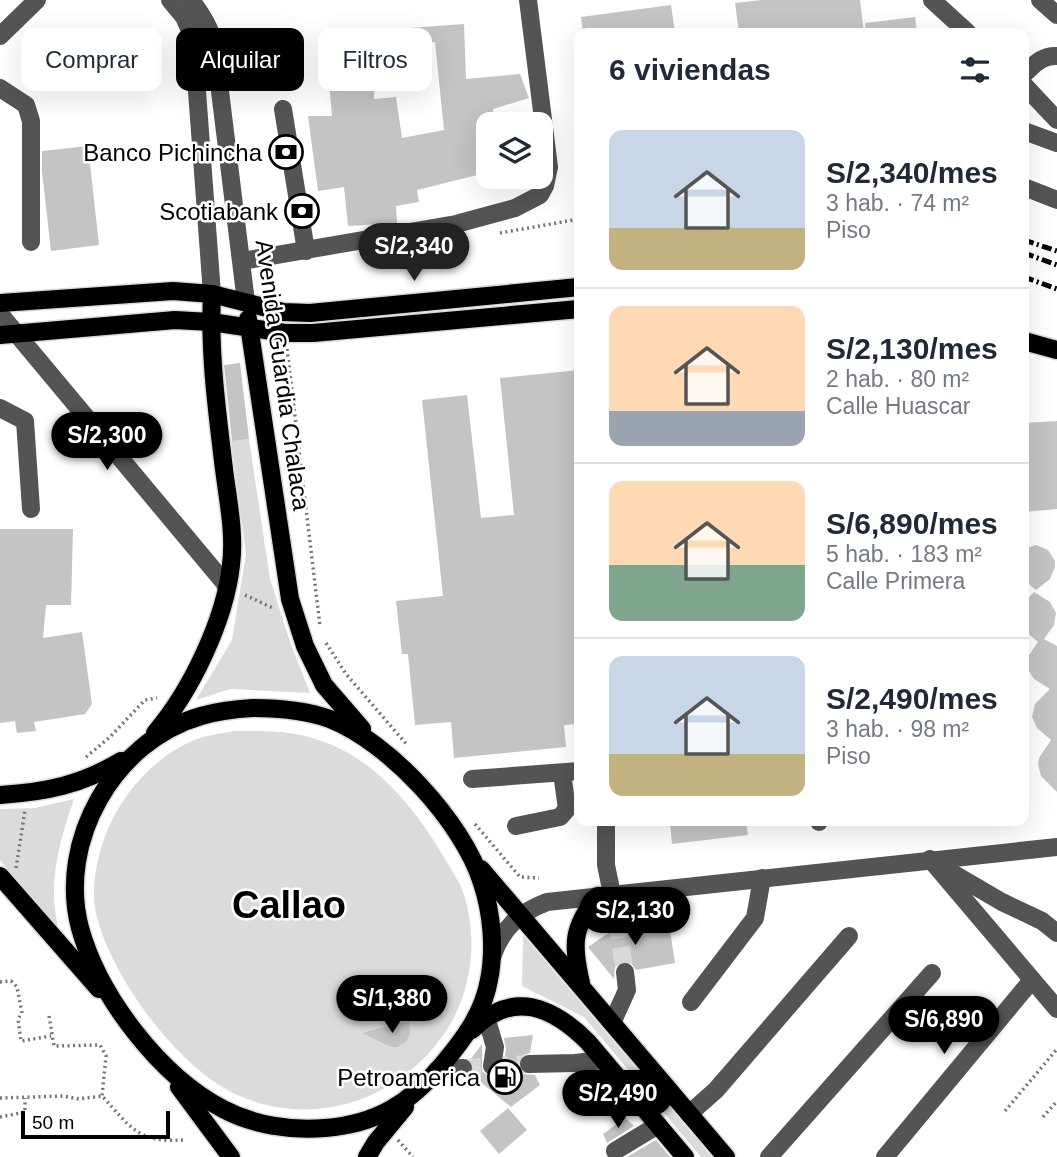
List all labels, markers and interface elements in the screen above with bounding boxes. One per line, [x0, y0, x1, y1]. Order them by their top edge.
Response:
chip: Comprar [21, 28, 162, 91]
chip: Alquilar [176, 28, 304, 91]
chip: Filtros [318, 28, 432, 91]
icon: filters [956, 51, 994, 89]
text: 6 viviendas [609, 53, 771, 86]
map controls [476, 112, 553, 189]
button: layers [476, 112, 553, 189]
bank icon: Banco Pichincha [267, 133, 305, 171]
place label: Banco Pichincha [83, 139, 263, 166]
text: S/2,340/mes [826, 156, 998, 189]
icon: home [665, 158, 749, 242]
text: 3 hab. · 74 m² [826, 190, 969, 216]
bank icon: Scotiabank [283, 192, 321, 230]
place label: Scotiabank [159, 198, 279, 225]
text: Piso [826, 217, 871, 243]
pin: S/2,340 [349, 224, 479, 283]
text: S/2,340 [374, 233, 454, 259]
street label: Avenida Guardia Chalaca [251, 238, 315, 513]
text: S/2,130/mes [826, 332, 998, 365]
icon: home [665, 334, 749, 418]
text: 2 hab. · 80 m² [826, 366, 969, 392]
text: Calle Huascar [826, 393, 970, 419]
pin: S/2,300 [42, 412, 172, 472]
text: S/2,300 [67, 422, 147, 448]
text: S/6,890/mes [826, 507, 998, 540]
icon: home [665, 509, 749, 593]
text: 5 hab. · 183 m² [826, 541, 982, 567]
text: Calle Primera [826, 568, 965, 594]
text: S/2,490/mes [826, 682, 998, 715]
icon: home [665, 684, 749, 768]
text: 3 hab. · 98 m² [826, 716, 969, 742]
text: Piso [826, 743, 871, 769]
district label: Callao [232, 884, 346, 926]
pin: S/2,130 [570, 888, 700, 947]
text: S/2,130 [595, 897, 675, 923]
pin: S/1,380 [327, 976, 457, 1035]
text: S/1,380 [352, 985, 432, 1011]
pin: S/6,890 [879, 996, 1009, 1056]
text: S/6,890 [904, 1006, 984, 1032]
fuel station icon: Petroamerica [486, 1058, 524, 1096]
place label: Petroamerica [337, 1064, 481, 1091]
pin: S/2,490 [553, 1070, 683, 1130]
text: S/2,490 [578, 1080, 658, 1106]
scale bar [21, 1108, 170, 1140]
text: 50 m [32, 1112, 74, 1133]

